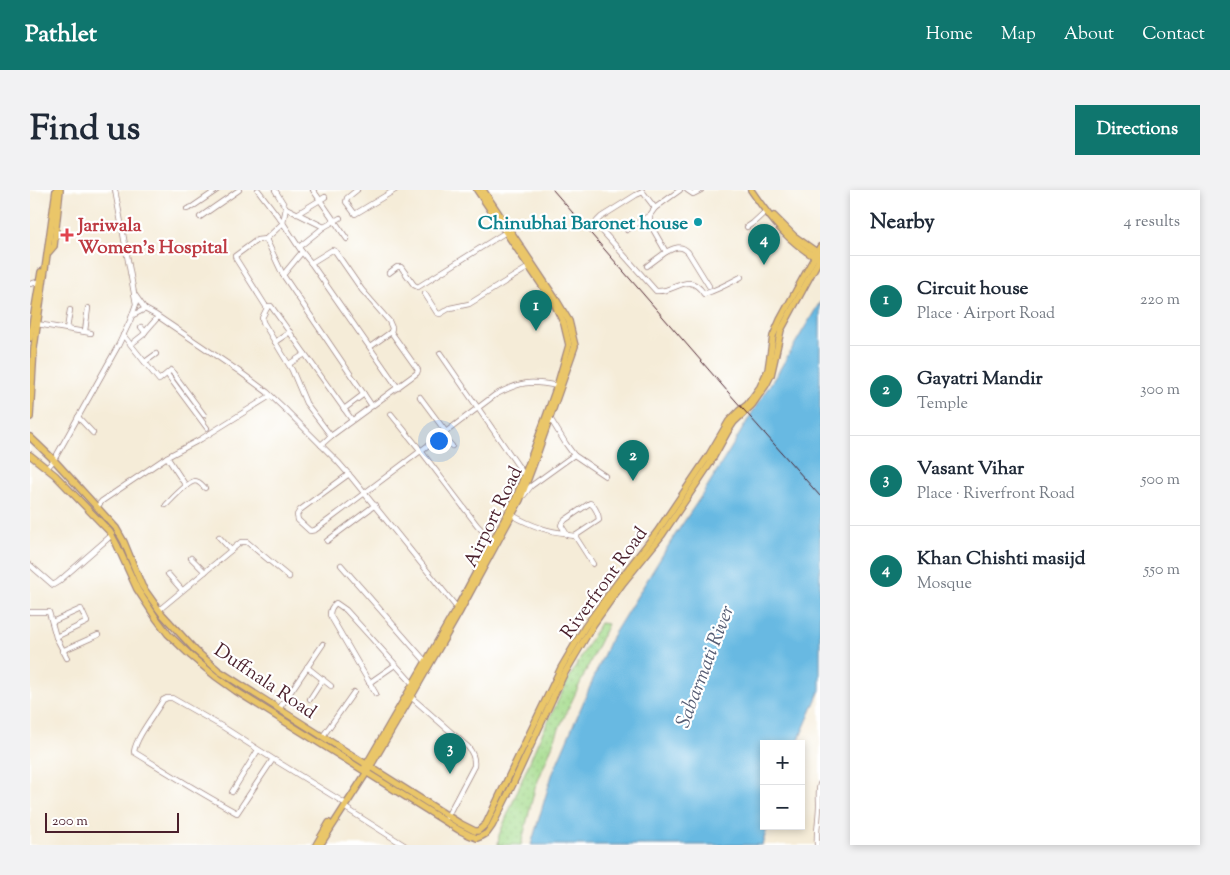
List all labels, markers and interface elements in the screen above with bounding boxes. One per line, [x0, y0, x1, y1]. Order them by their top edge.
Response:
text: Pathlet [25, 18, 97, 52]
text: Home [926, 22, 973, 48]
text: Map [1001, 22, 1036, 48]
text: About [1064, 22, 1114, 48]
text: Contact [1142, 22, 1205, 48]
text: Find us [30, 105, 140, 156]
button: Directions [1075, 105, 1200, 155]
text: Nearby [870, 208, 935, 238]
place label: Chinubhai Baronet house [478, 211, 688, 238]
text: 4 results [1124, 211, 1180, 234]
place label: Jariwala Women's Hospital [76, 213, 229, 262]
marker: Chinubhai Baronet house [692, 216, 704, 228]
pin: 4 [748, 224, 780, 265]
marker: Jariwala Women's Hospital [60, 228, 74, 242]
text: Circuit house [917, 276, 1028, 303]
text: 1 [883, 289, 889, 312]
text: 220 m [1140, 289, 1180, 312]
pin: 1 [520, 290, 552, 331]
text: Place · Airport Road [917, 303, 1055, 326]
text: Gayatri Mandir [917, 366, 1043, 393]
text: 2 [882, 379, 890, 402]
text: 300 m [1140, 379, 1180, 402]
text: Temple [917, 393, 968, 416]
your location [426, 428, 452, 454]
pin: 2 [617, 440, 649, 481]
text: Vasant Vihar [917, 456, 1024, 483]
street label: Airport Road [458, 462, 530, 572]
text: 3 [883, 469, 889, 492]
text: 500 m [1141, 469, 1180, 492]
text: Place · Riverfront Road [917, 483, 1075, 506]
street label: Riverfront Road [555, 522, 655, 645]
text: Khan Chishti masijd [917, 546, 1086, 573]
text: 4 [882, 559, 890, 582]
text: 550 m [1144, 559, 1180, 582]
text: Mosque [917, 573, 972, 596]
water label: Sabarmati River [670, 602, 743, 732]
street label: Duffnala Road [208, 638, 321, 726]
pin: 3 [434, 733, 466, 774]
map controls [760, 740, 805, 830]
button: + [760, 740, 805, 785]
button: − [760, 785, 805, 830]
scale bar [45, 810, 179, 833]
text: 200 m [52, 812, 88, 832]

